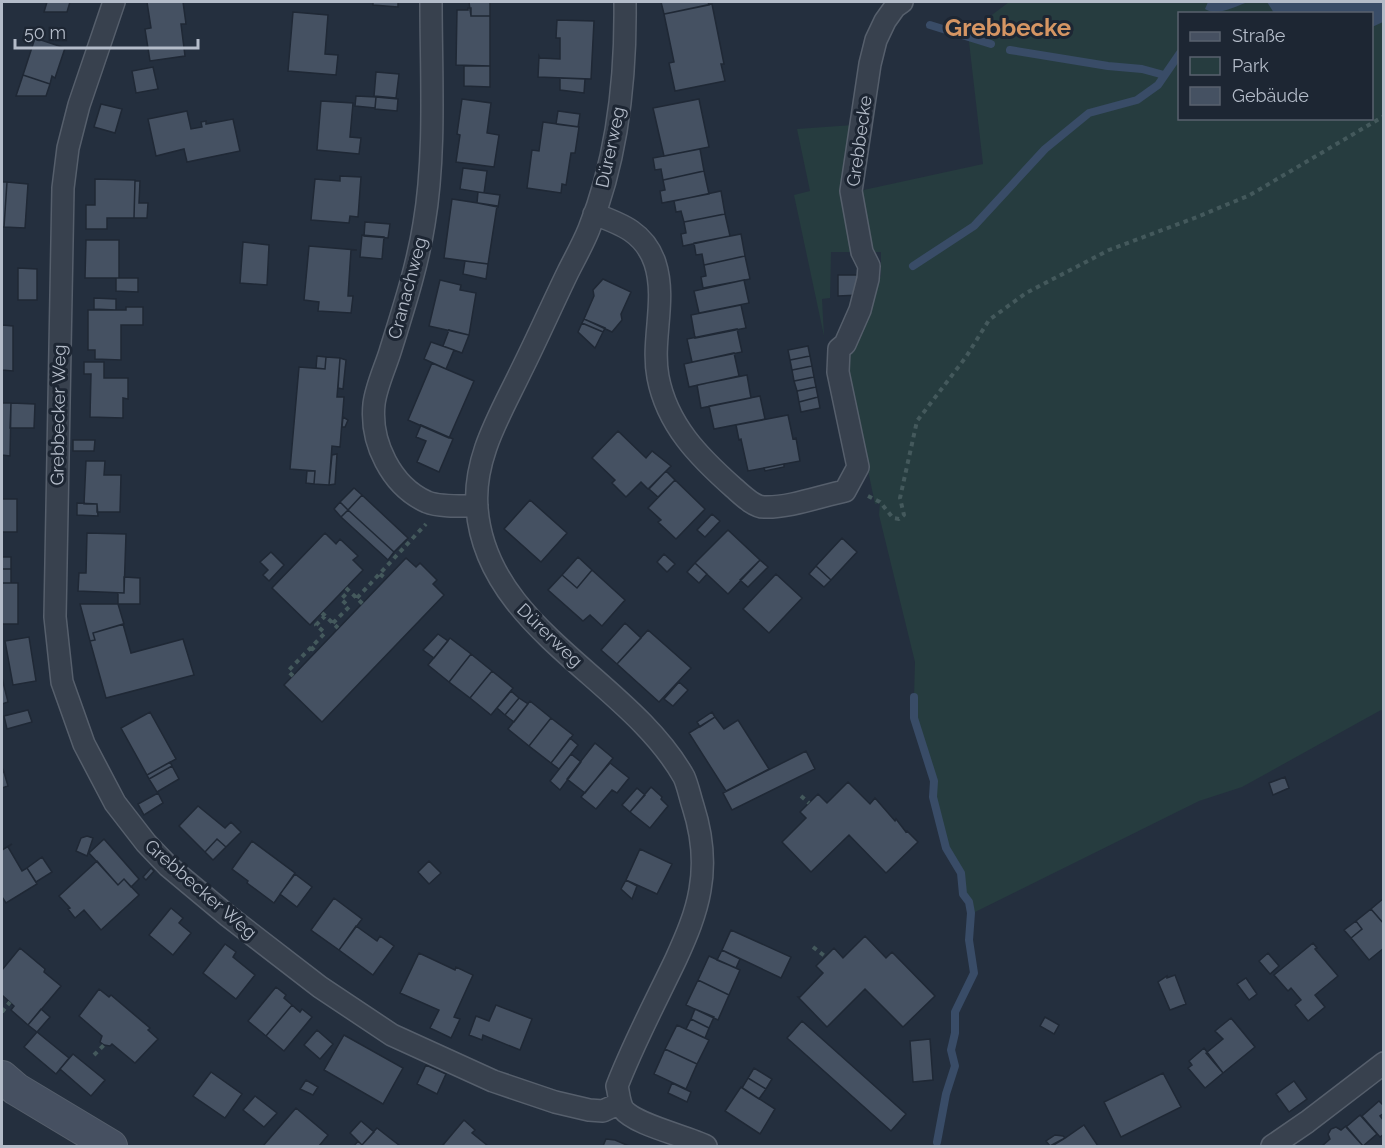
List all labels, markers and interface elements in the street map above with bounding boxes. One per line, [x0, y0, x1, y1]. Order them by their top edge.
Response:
scale bar [15, 12, 198, 50]
legend [1178, 12, 1373, 120]
district label: Grebbecke [945, 13, 1071, 42]
text: 50 m [24, 22, 66, 43]
text: Straße [1232, 25, 1286, 46]
text: Park [1232, 55, 1269, 76]
text: Gebäude [1232, 85, 1309, 106]
street label: Grebbecke [842, 94, 876, 188]
street label: Dürerweg [591, 104, 629, 190]
street label: Cranachweg [383, 235, 431, 341]
street label: Grebbecker Weg [46, 344, 70, 486]
street label: Dürerweg [513, 599, 587, 671]
street label: Grebbecker Weg [141, 835, 261, 943]

